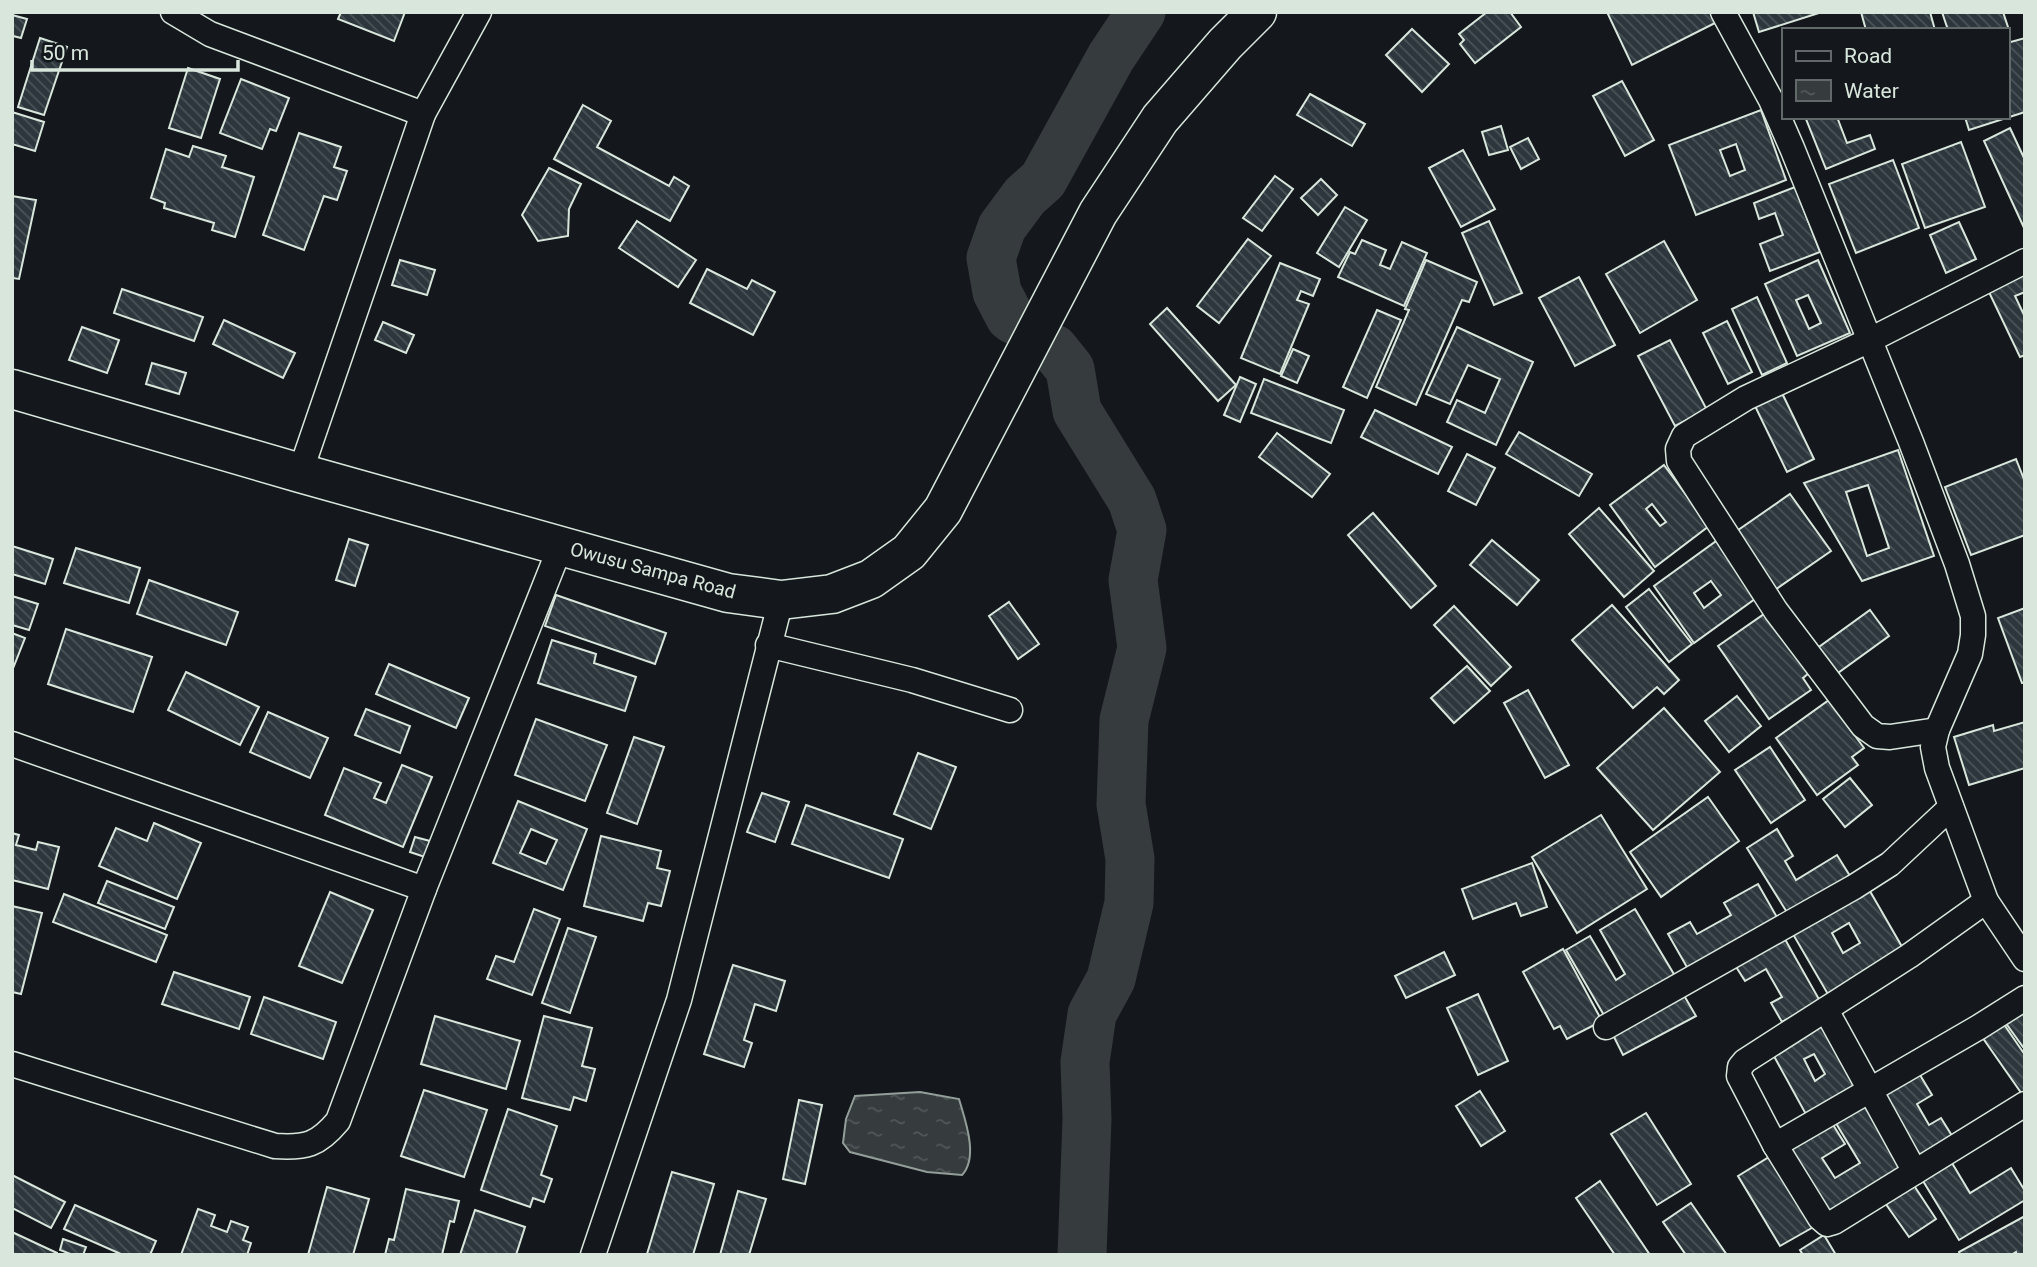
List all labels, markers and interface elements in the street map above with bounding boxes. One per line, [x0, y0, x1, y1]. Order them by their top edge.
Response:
scale bar [32, 28, 238, 72]
legend [1782, 28, 2009, 119]
text: 50 m [42, 41, 89, 65]
text: Road [1844, 44, 1892, 68]
text: Water [1844, 79, 1899, 103]
street label: Owusu Sampa Road [568, 537, 738, 604]

